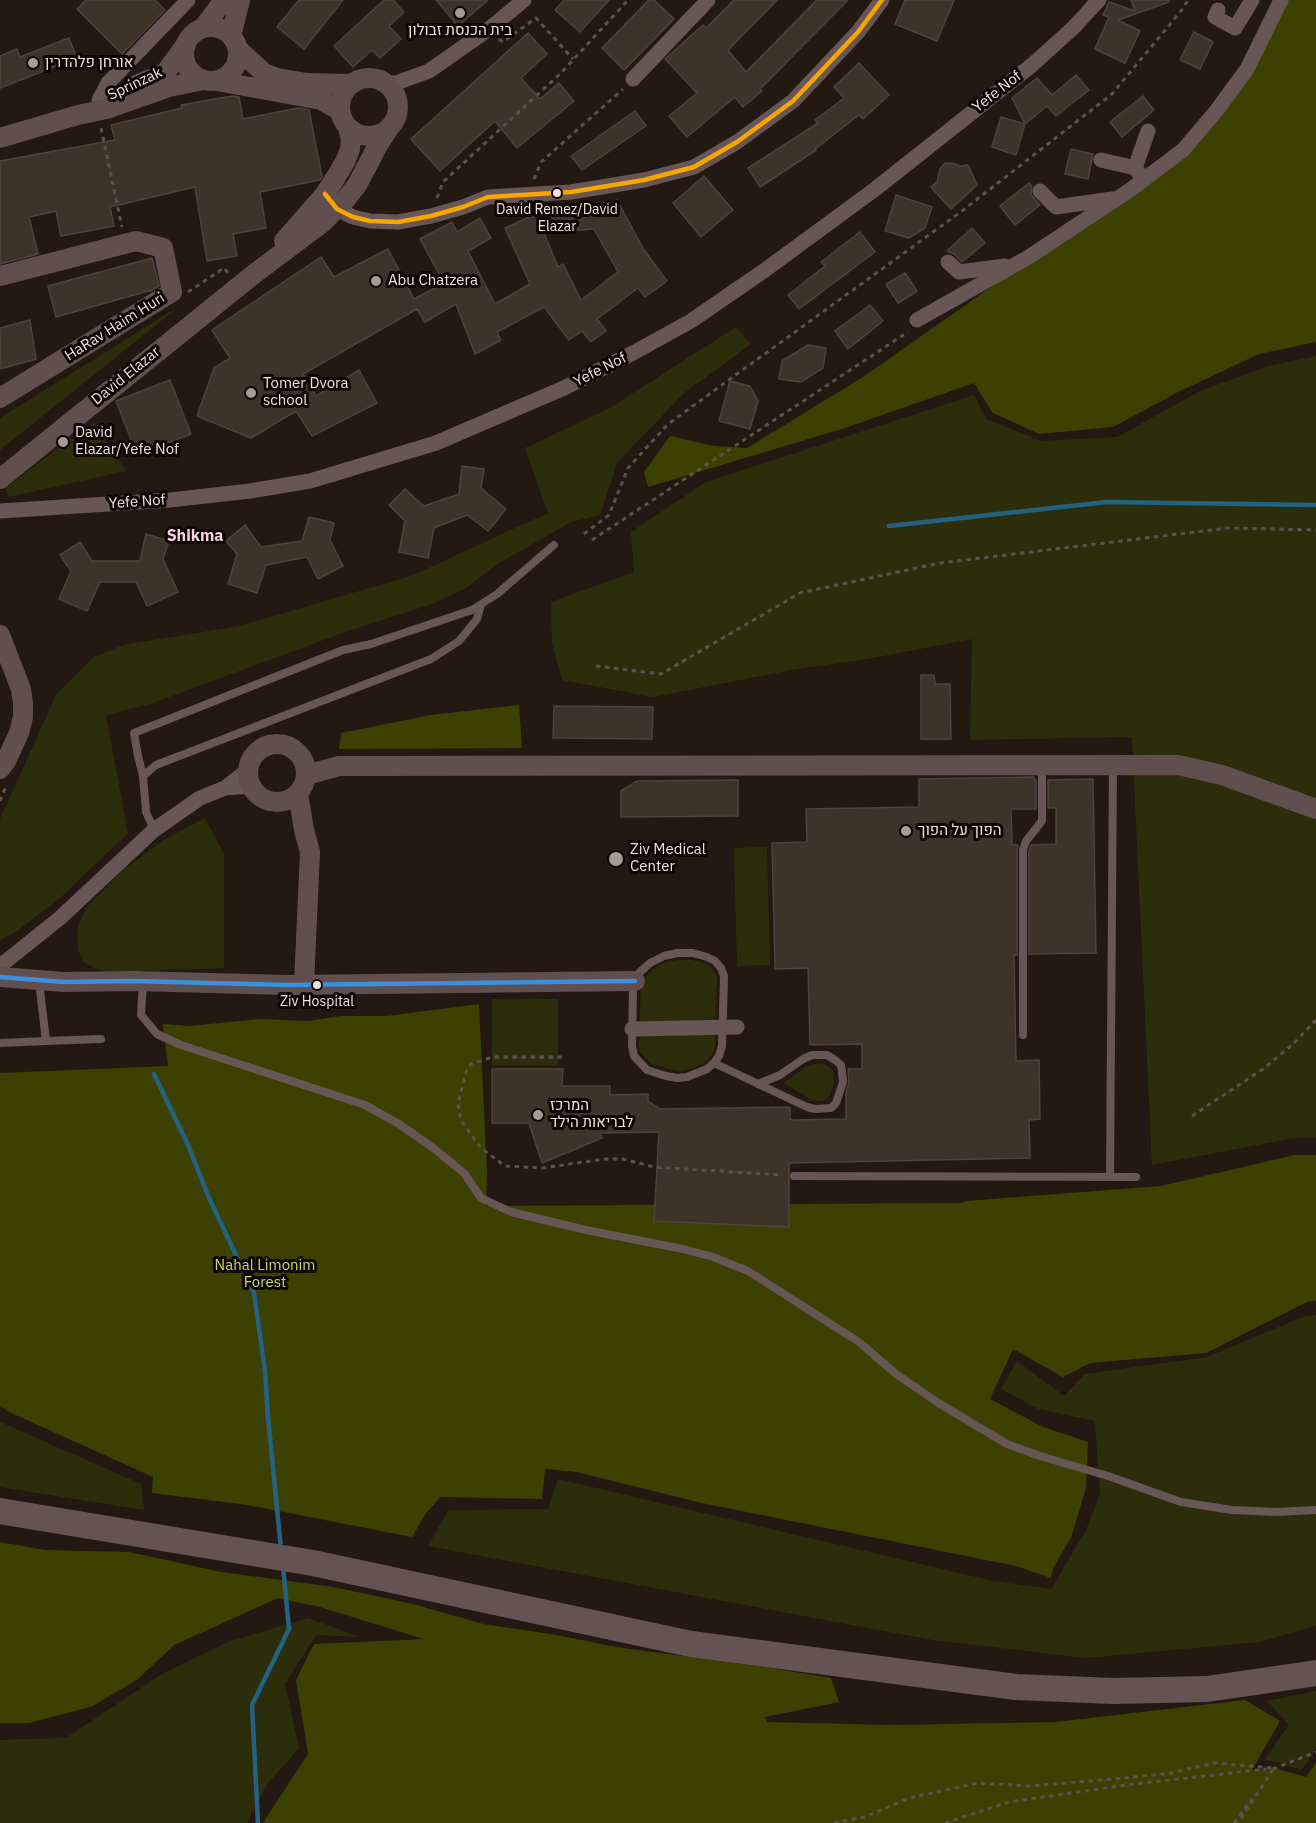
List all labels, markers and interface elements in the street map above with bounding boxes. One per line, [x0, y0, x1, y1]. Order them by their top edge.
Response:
marker: בית הכנסת זבולון [453, 6, 467, 20]
place label: בית הכנסת זבולון [408, 22, 512, 40]
place label: אורחן פלהדרין [45, 54, 133, 72]
marker: אורחן פלהדרין [26, 56, 40, 70]
street label: Sprinzak [105, 64, 165, 104]
street label: Yefe Nof [969, 67, 1025, 117]
marker: David Remez/David Elazar [551, 187, 563, 199]
place label: David Remez/David Elazar [496, 202, 618, 234]
place label: Abu Chatzera [388, 272, 478, 290]
marker: Abu Chatzera [369, 274, 383, 288]
street label: HaRav Haim Huri [62, 289, 168, 365]
street label: David Elazar [88, 343, 164, 409]
street label: Yefe Nof [571, 349, 629, 391]
place label: Tomer Dvora school [263, 375, 349, 410]
marker: Tomer Dvora school [244, 386, 258, 400]
place label: David Elazar/Yefe Nof [75, 424, 179, 459]
marker: David Elazar/Yefe Nof [56, 435, 70, 449]
street label: Yefe Nof [108, 491, 166, 513]
district label: Shikma [167, 526, 223, 546]
place label: הפוך על הפוך [918, 822, 1002, 840]
marker: הפוך על הפוך [899, 824, 913, 838]
place label: Ziv Medical Center [630, 841, 706, 876]
marker: Ziv Medical Center [607, 850, 625, 868]
marker: Ziv Hospital [311, 979, 323, 991]
place label: Ziv Hospital [280, 994, 354, 1010]
place label: המרכז לבריאות הילד [550, 1097, 633, 1132]
marker: המרכז לבריאות הילד [531, 1108, 545, 1122]
park label: Nahal Limonim Forest [215, 1257, 315, 1292]

